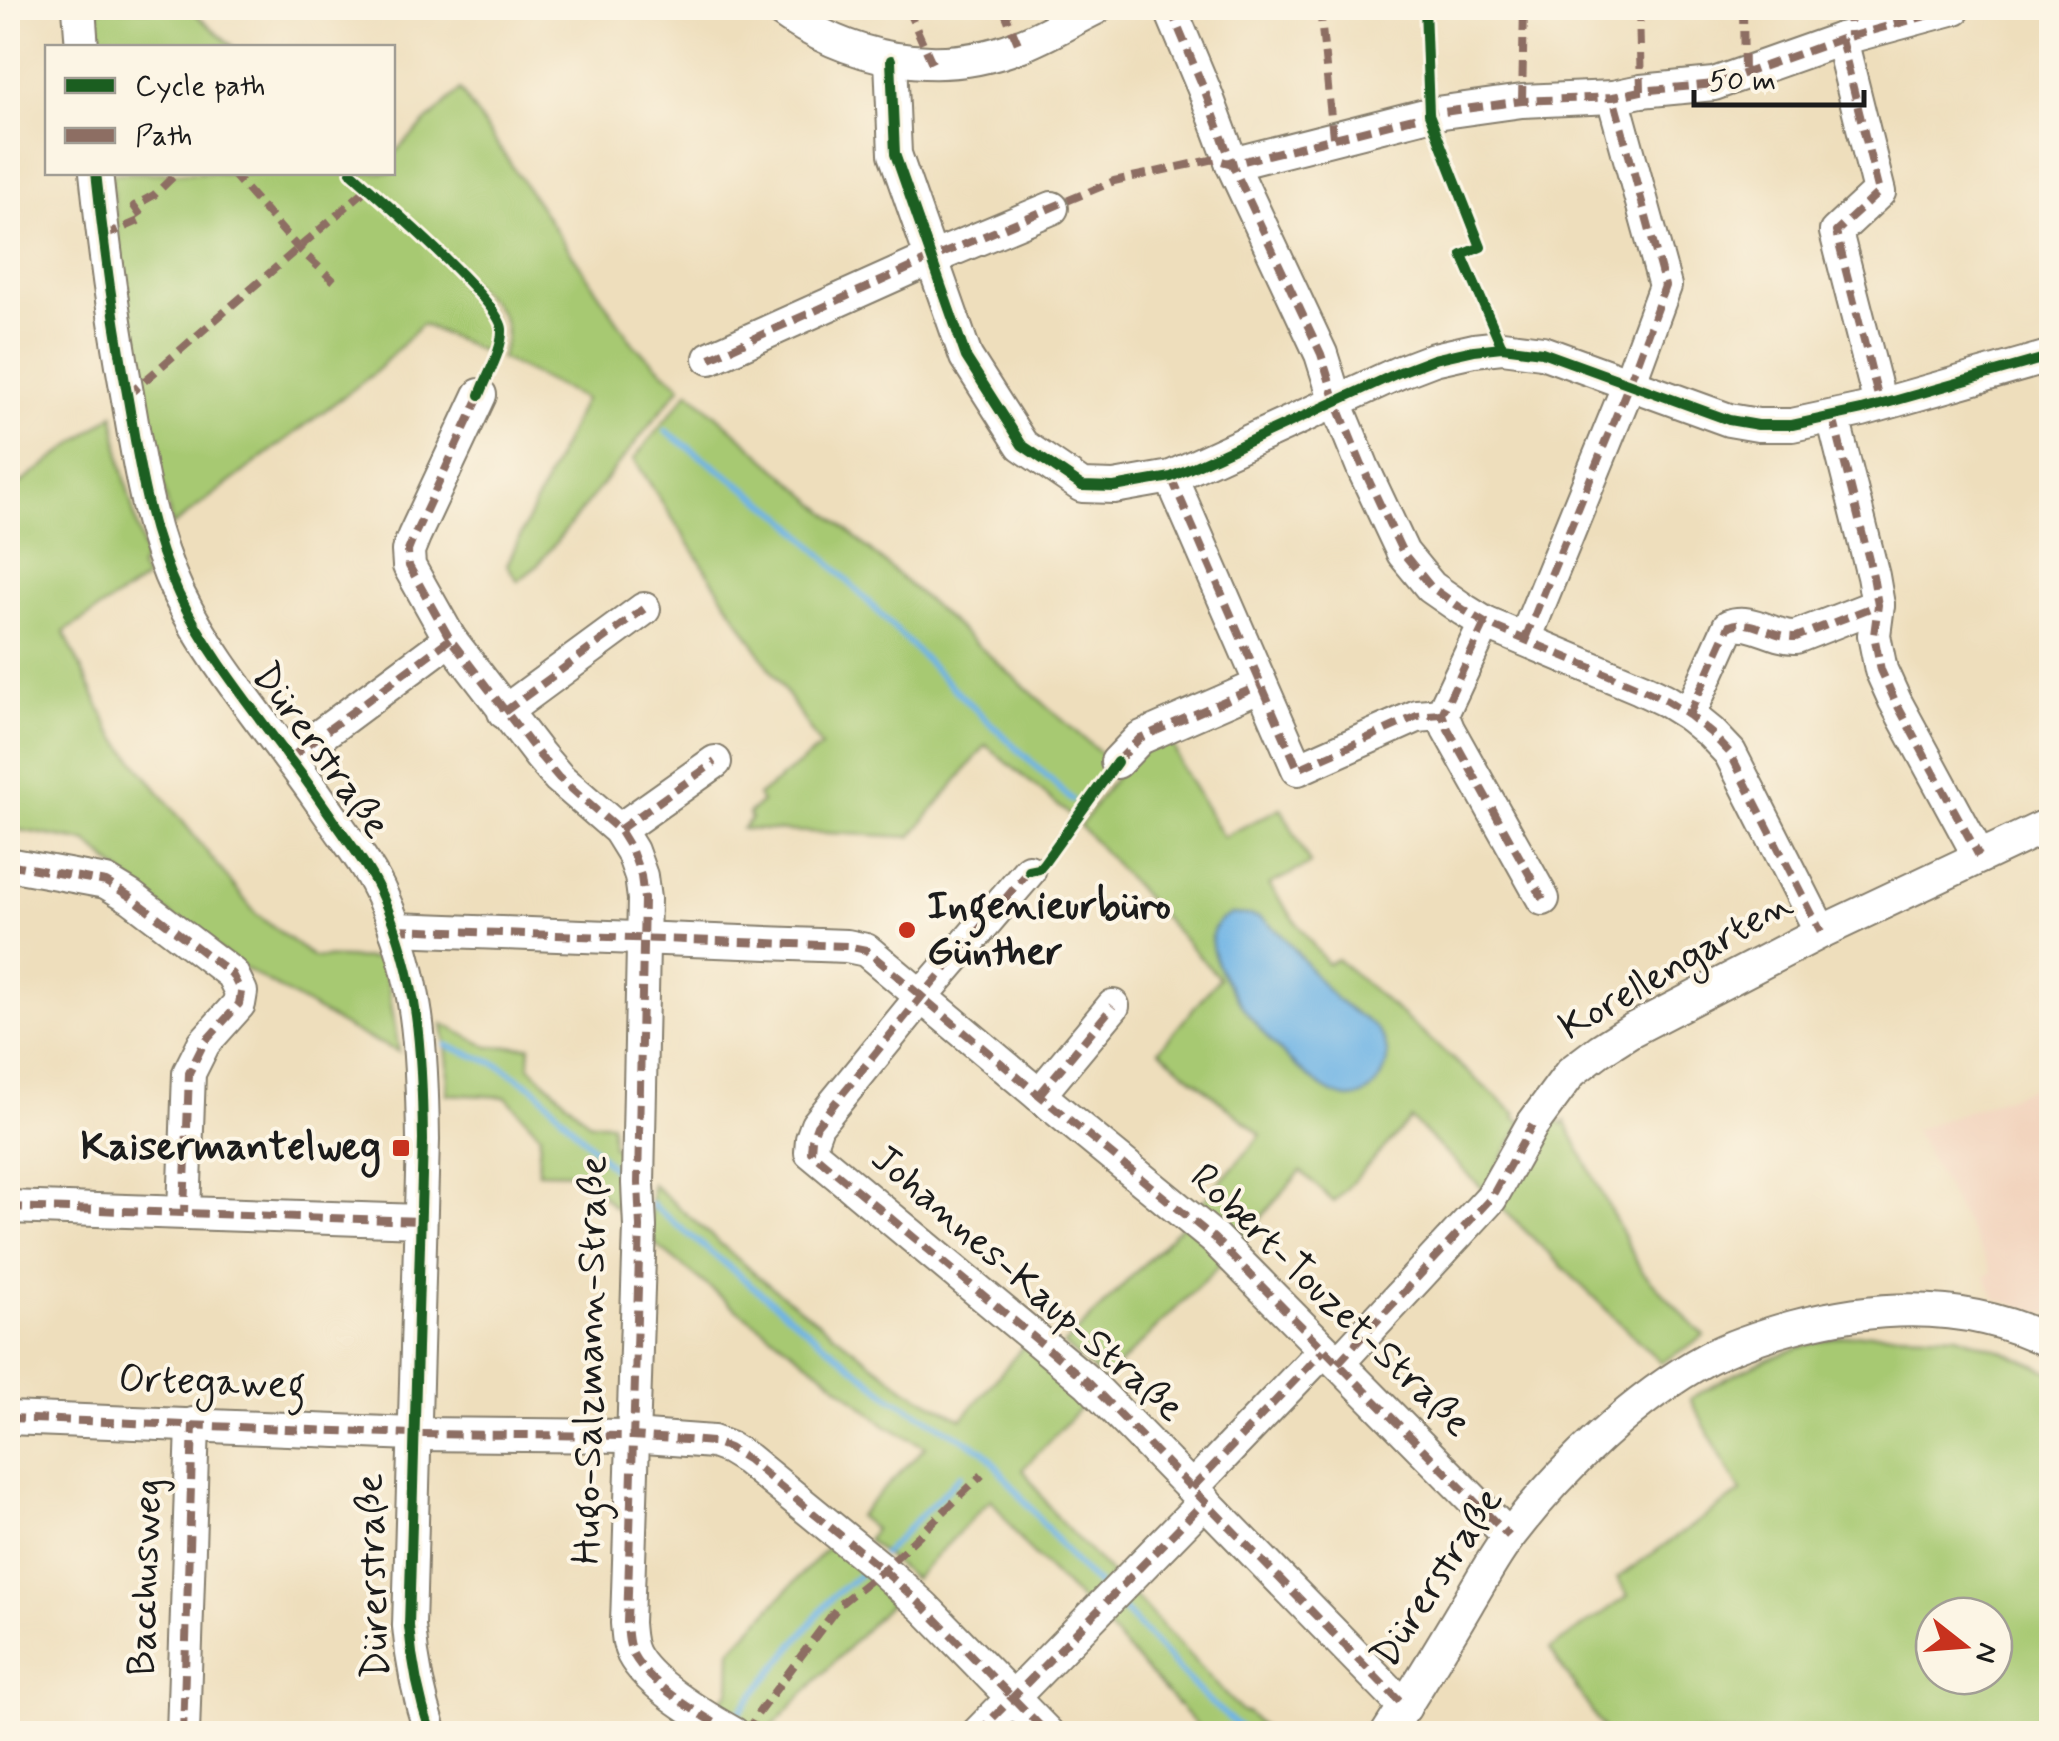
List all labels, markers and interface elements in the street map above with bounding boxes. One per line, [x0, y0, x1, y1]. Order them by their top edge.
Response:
legend [45, 45, 395, 175]
scale bar [1694, 45, 1864, 107]
text: 50 m [1709, 62, 1776, 101]
text: Cycle path [135, 67, 266, 106]
text: Path [135, 117, 193, 156]
street label: Dürerstraße [239, 653, 401, 849]
street label: Korellengarten [1550, 878, 1803, 1056]
place label: Ingenieurbüro Günther [927, 881, 1171, 979]
marker: Ingenieurbüro Günther [896, 919, 918, 941]
place label: Kaisermantelweg [81, 1122, 381, 1178]
street label: Johannes-Kaup-Straße [859, 1134, 1195, 1434]
marker: Kaisermantelweg [390, 1137, 412, 1159]
street label: Robert-Touzet-Straße [1178, 1153, 1482, 1449]
street label: Hugo-Salzmann-Straße [561, 1155, 625, 1565]
street label: Ortegaweg [117, 1354, 307, 1416]
street label: Dürerstraße [344, 1472, 404, 1680]
street label: Bacchusweg [117, 1477, 175, 1677]
street label: Dürerstraße [1360, 1478, 1516, 1678]
north arrow [1914, 1596, 2014, 1696]
text: N [1965, 1638, 2006, 1667]

